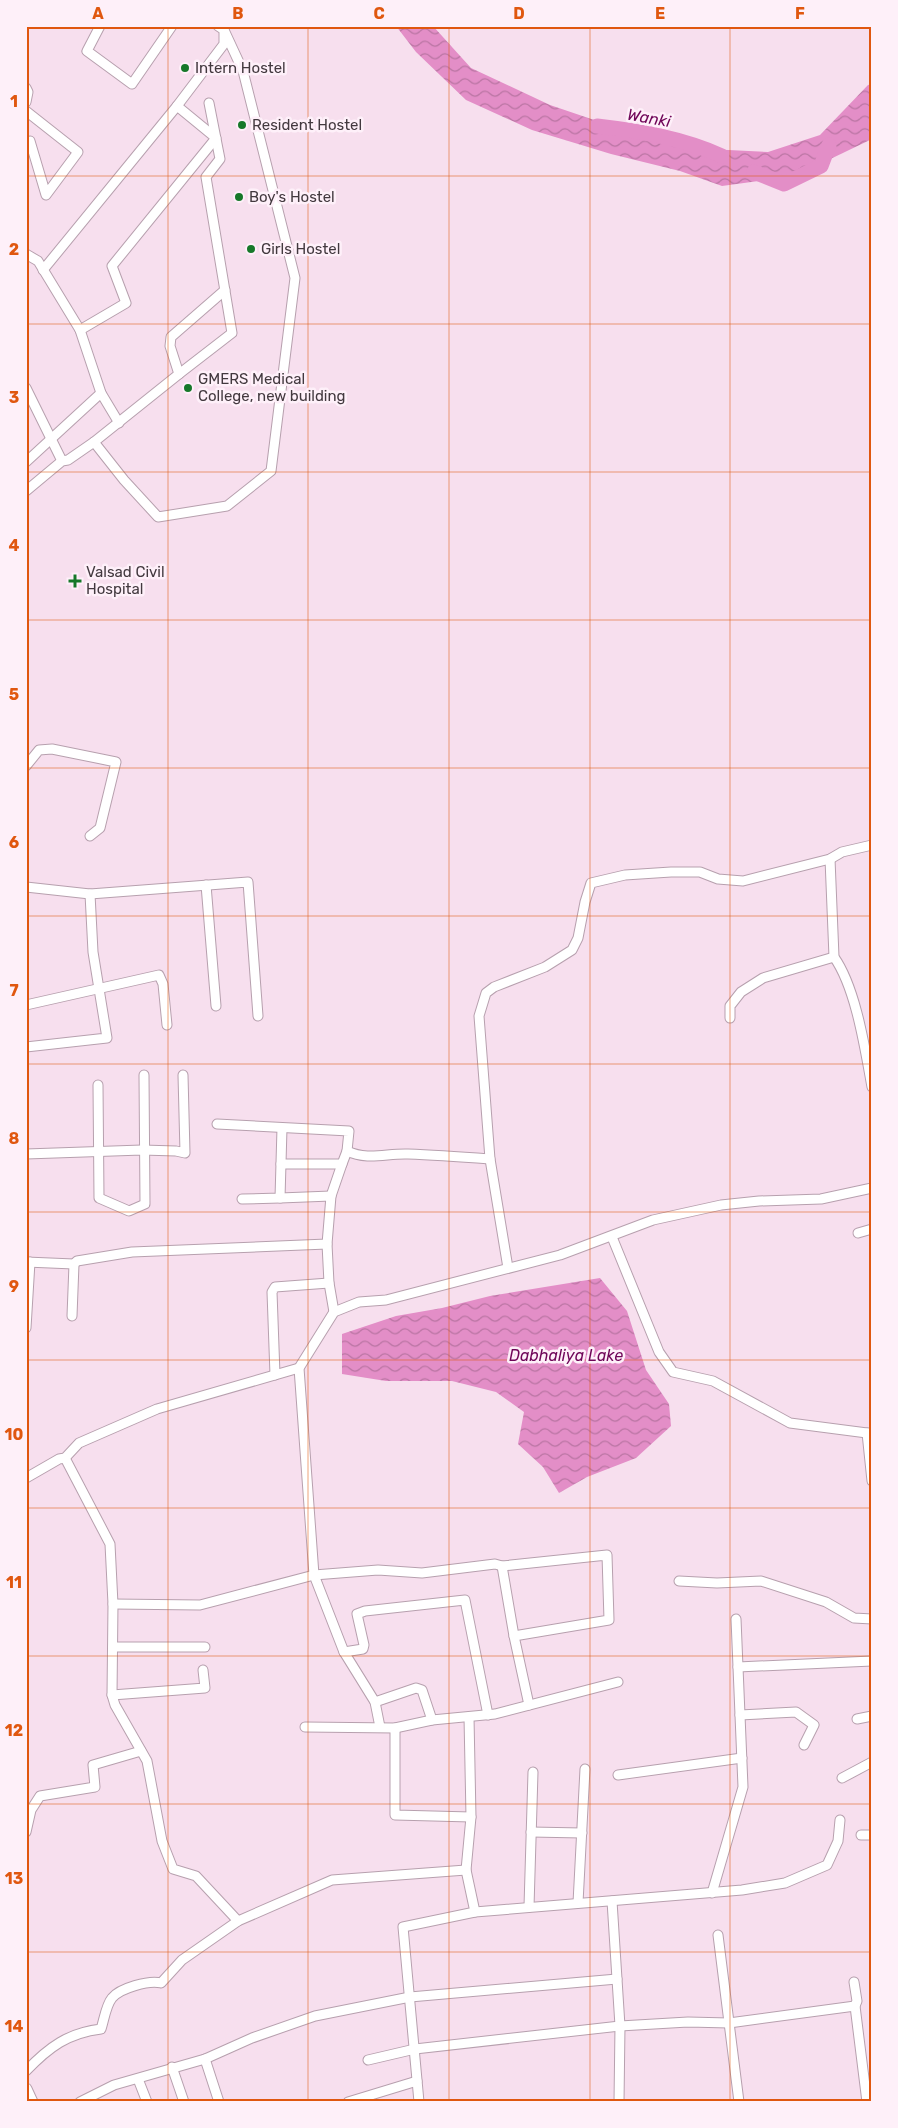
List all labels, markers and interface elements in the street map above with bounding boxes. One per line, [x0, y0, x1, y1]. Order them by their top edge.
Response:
text: A [92, 4, 104, 23]
text: B [232, 4, 244, 23]
text: C [373, 4, 385, 23]
text: D [513, 4, 525, 23]
text: E [655, 4, 665, 23]
text: F [795, 4, 805, 23]
place label: Intern Hostel [195, 59, 286, 77]
marker: Intern Hostel [179, 62, 191, 74]
text: 1 [10, 92, 18, 111]
water label: Wanki [626, 105, 673, 131]
place label: Resident Hostel [252, 116, 362, 134]
marker: Resident Hostel [236, 119, 248, 131]
place label: Boy's Hostel [249, 188, 335, 206]
marker: Boy's Hostel [233, 191, 245, 203]
text: 2 [9, 240, 19, 259]
place label: Girls Hostel [261, 240, 340, 258]
marker: Girls Hostel [245, 243, 257, 255]
place label: GMERS Medical College, new building [198, 370, 346, 405]
marker: GMERS Medical College, new building [182, 382, 194, 394]
text: 3 [9, 388, 19, 407]
text: 4 [9, 536, 20, 555]
place label: Valsad Civil Hospital [86, 563, 165, 598]
marker: Valsad Civil Hospital [68, 574, 82, 588]
text: 5 [9, 685, 19, 704]
text: 6 [9, 833, 19, 852]
text: 7 [9, 981, 19, 1000]
text: 8 [9, 1129, 20, 1148]
text: 9 [9, 1277, 19, 1296]
water label: Dabhaliya Lake [509, 1346, 623, 1365]
text: 10 [5, 1425, 24, 1444]
text: 11 [6, 1573, 22, 1592]
text: 12 [5, 1721, 23, 1740]
text: 13 [5, 1869, 23, 1888]
text: 14 [5, 2017, 24, 2036]

